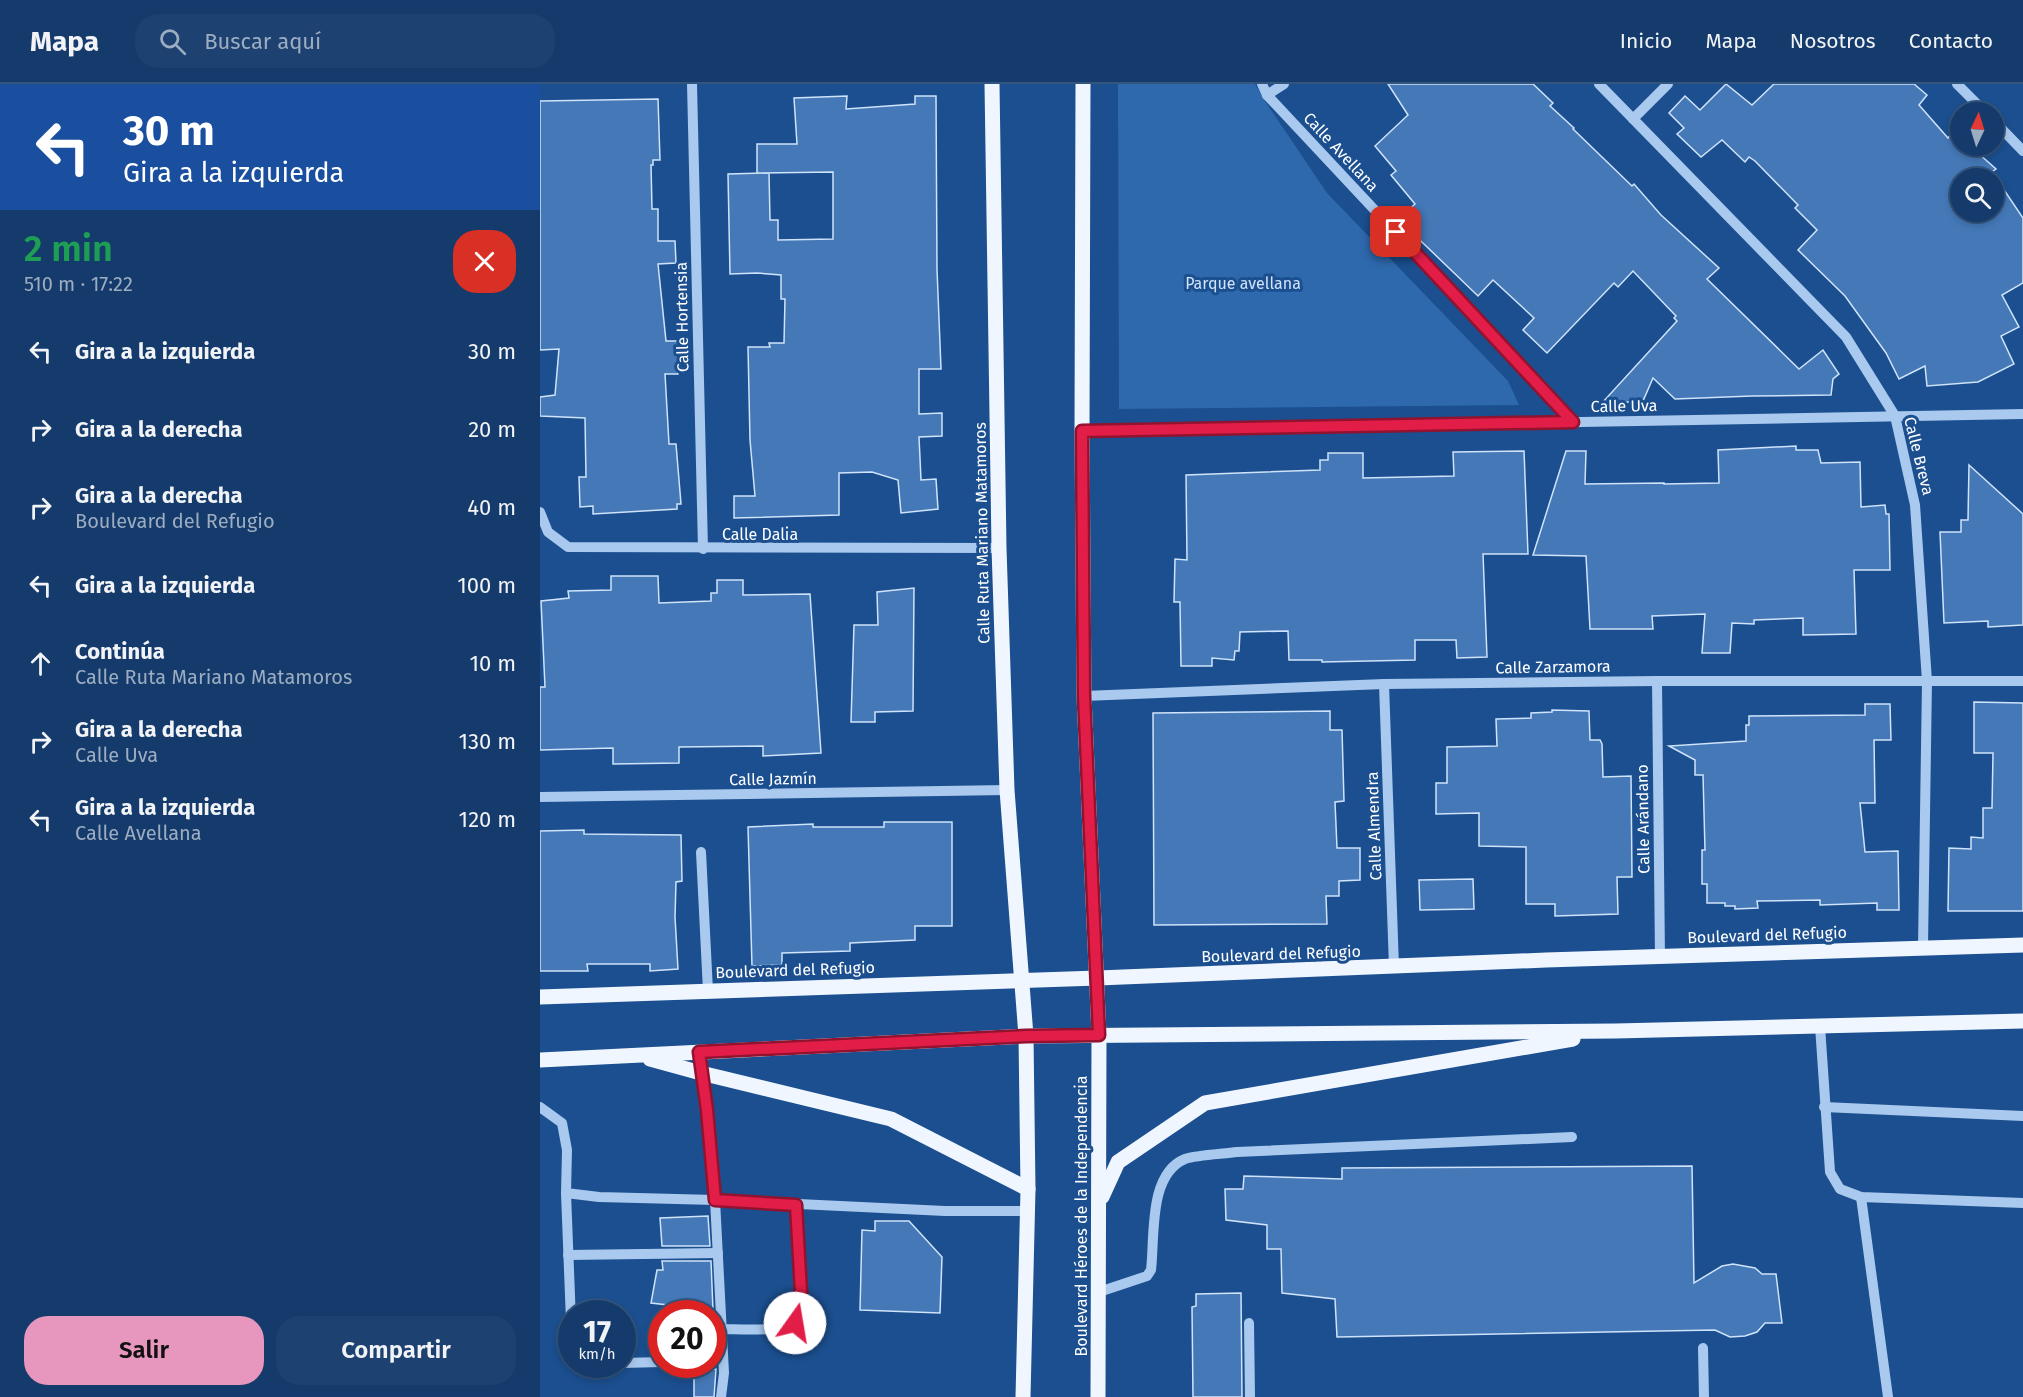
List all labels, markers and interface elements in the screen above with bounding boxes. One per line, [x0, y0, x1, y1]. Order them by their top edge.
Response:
search box [135, 14, 555, 68]
text: Mapa [30, 25, 99, 58]
icon: search [156, 25, 189, 58]
text: Buscar aquí [204, 28, 321, 55]
text: Inicio [1620, 28, 1672, 54]
text: Mapa [1705, 28, 1757, 54]
text: Nosotros [1790, 28, 1876, 54]
text: Contacto [1909, 28, 1993, 54]
north arrow [1950, 102, 2004, 156]
map controls [1950, 102, 2004, 222]
text: 30 m [123, 106, 215, 156]
icon: left [24, 108, 102, 186]
street label: Calle Avellana [1299, 108, 1383, 196]
text: Gira a la izquierda [123, 157, 344, 189]
button: search [1950, 168, 2004, 222]
pin [1370, 206, 1421, 257]
icon: arrive [1379, 215, 1412, 248]
text: 2 min [24, 227, 113, 271]
button: close [453, 230, 516, 293]
street label: Calle Hortensia [672, 262, 692, 372]
text: 510 m · 17:22 [24, 272, 133, 296]
park label: Parque avellana [1185, 274, 1301, 293]
icon: left [24, 335, 57, 368]
text: Gira a la izquierda [75, 338, 255, 365]
text: 30 m [468, 338, 516, 365]
street label: Calle Uva [1591, 396, 1657, 416]
icon: right [24, 413, 57, 446]
street label: Calle Breva [1900, 415, 1938, 497]
text: Gira a la derecha [75, 416, 243, 443]
text: 20 m [468, 416, 516, 443]
street label: Calle Ruta Mariano Matamoros [971, 422, 993, 644]
text: Gira a la derecha [75, 482, 243, 509]
icon: right [24, 491, 57, 524]
text: 40 m [467, 494, 516, 521]
text: Boulevard del Refugio [75, 509, 275, 533]
street label: Calle Dalia [722, 525, 798, 544]
icon: left [24, 569, 57, 602]
text: Gira a la izquierda [75, 572, 255, 599]
text: 100 m [457, 572, 516, 599]
text: Continúa [75, 638, 165, 665]
icon: ahead [24, 647, 57, 680]
text: 10 m [470, 650, 516, 677]
street label: Calle Zarzamora [1495, 656, 1611, 678]
text: Calle Ruta Mariano Matamoros [75, 665, 352, 689]
text: Gira a la derecha [75, 716, 243, 743]
icon: right [24, 725, 57, 758]
text: 130 m [459, 728, 516, 755]
text: Calle Uva [75, 743, 158, 767]
street label: Calle Arándano [1633, 764, 1653, 874]
street label: Calle Jazmín [729, 769, 817, 789]
street label: Calle Almendra [1363, 771, 1385, 881]
text: Gira a la izquierda [75, 794, 255, 821]
icon: left [24, 803, 57, 836]
text: 120 m [459, 806, 516, 833]
text: Calle Avellana [75, 821, 202, 845]
street label: Boulevard del Refugio [1687, 923, 1847, 947]
street label: Boulevard del Refugio [1201, 942, 1361, 966]
street label: Boulevard del Refugio [715, 958, 875, 982]
street label: Boulevard Héroes de la Independencia [1072, 1075, 1091, 1357]
position arrow [763, 1291, 827, 1355]
speed limit sign: 20 [648, 1300, 726, 1378]
text: 17 [583, 1314, 611, 1350]
button: Salir [24, 1316, 264, 1385]
button: Compartir [276, 1316, 516, 1385]
text: km/h [578, 1345, 616, 1363]

